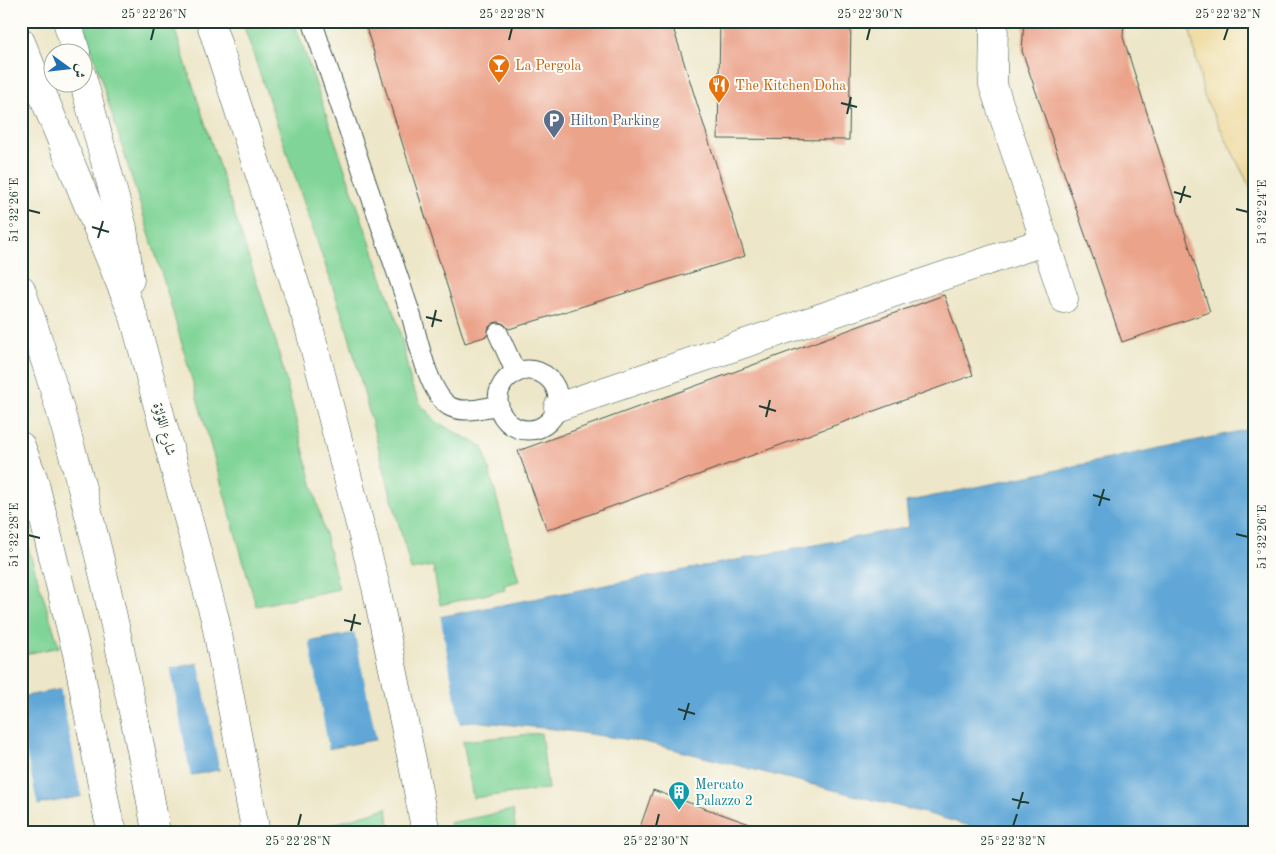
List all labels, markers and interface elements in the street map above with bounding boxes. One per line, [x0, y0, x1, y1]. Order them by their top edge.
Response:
text: 25°22'26"N [121, 8, 187, 21]
text: 25°22'28"N [479, 8, 545, 21]
text: 25°22'30"N [837, 8, 903, 21]
text: 25°22'32"N [1195, 8, 1261, 21]
north arrow [42, 42, 92, 92]
bar icon: La Pergola [487, 53, 511, 84]
place label: La Pergola [515, 59, 581, 73]
text: ش [71, 63, 88, 80]
restaurant icon: The Kitchen Doha [707, 73, 731, 104]
place label: The Kitchen Doha [735, 79, 846, 93]
parking icon: Hilton Parking [542, 108, 566, 139]
place label: Hilton Parking [570, 114, 660, 128]
text: 51°32'26"E [8, 178, 21, 242]
text: 51°32'24"E [1256, 180, 1269, 244]
street label: شارع اللؤلؤة [146, 401, 178, 458]
text: 51°32'28"E [8, 503, 21, 567]
text: 51°32'26"E [1256, 505, 1269, 569]
place label: Mercato Palazzo 2 [695, 778, 753, 808]
building icon: Mercato Palazzo 2 [667, 780, 691, 811]
text: 25°22'28"N [265, 835, 331, 848]
text: 25°22'30"N [623, 835, 689, 848]
text: 25°22'32"N [980, 835, 1046, 848]

